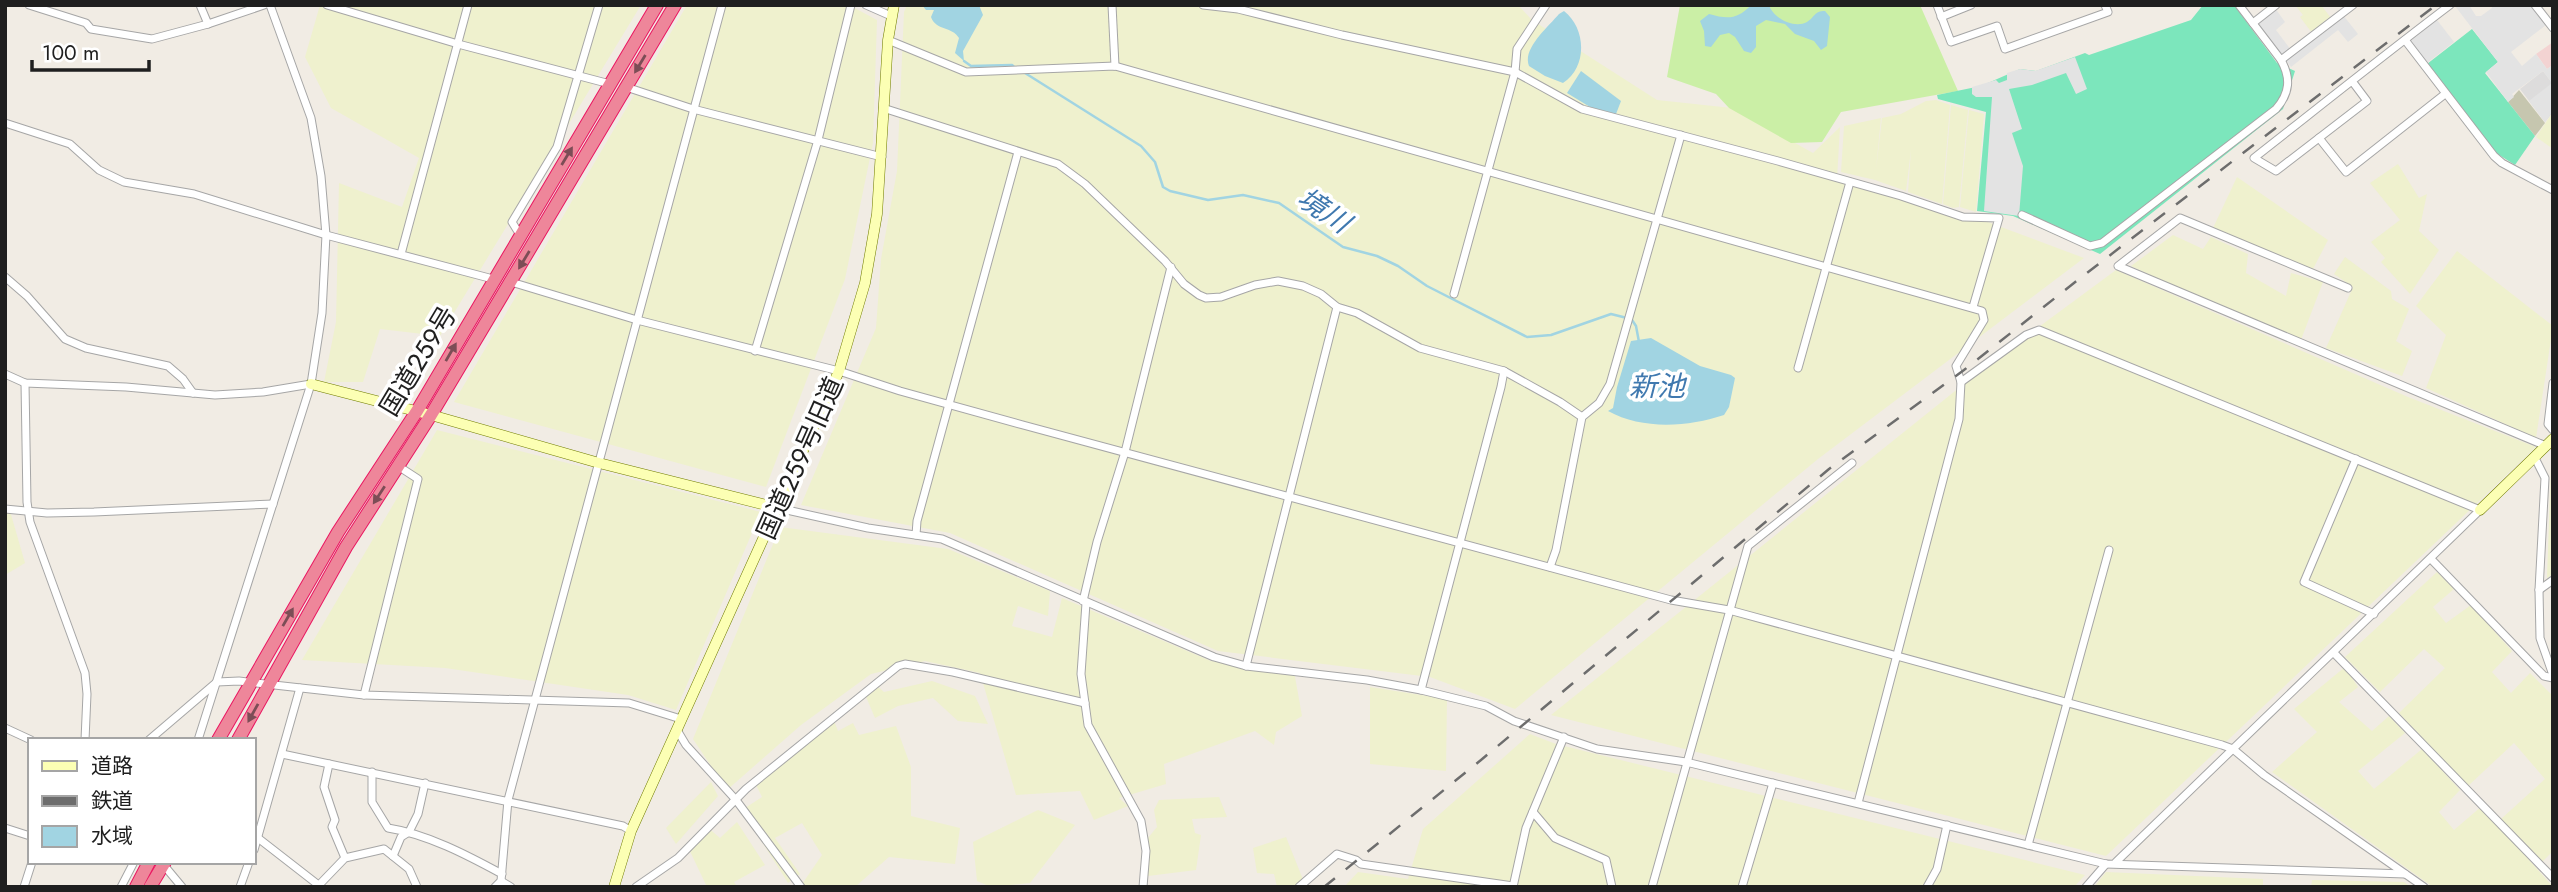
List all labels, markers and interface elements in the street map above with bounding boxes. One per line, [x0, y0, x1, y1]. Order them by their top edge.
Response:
scale bar [32, 28, 149, 72]
text: 100 m [42, 38, 99, 68]
one-way arrow [633, 54, 646, 73]
one-way arrow [560, 147, 573, 166]
water label: 境川 [1289, 178, 1361, 245]
one-way arrow [518, 250, 530, 269]
street label: 国道259号 [370, 299, 466, 423]
one-way arrow [445, 342, 457, 362]
water label: 新池 [1629, 366, 1688, 407]
street label: 国道259号旧道 [747, 371, 853, 545]
one-way arrow [373, 485, 386, 505]
one-way arrow [282, 607, 294, 626]
one-way arrow [247, 703, 259, 723]
legend [28, 738, 256, 864]
text: 道路 [91, 751, 133, 781]
text: 鉄道 [91, 786, 133, 816]
text: 水域 [91, 821, 133, 851]

